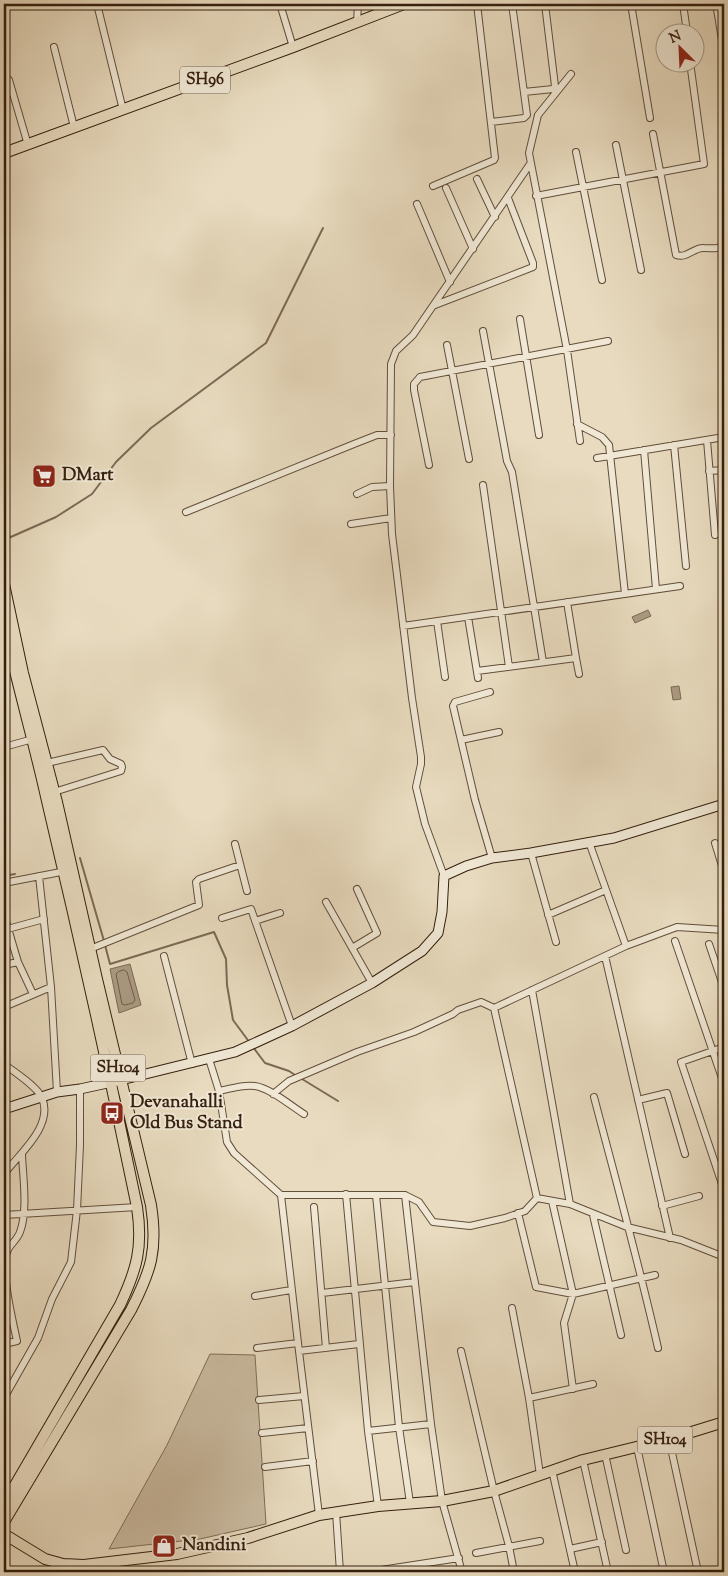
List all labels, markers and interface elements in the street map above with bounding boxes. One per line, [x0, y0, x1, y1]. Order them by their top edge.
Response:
north arrow [656, 22, 706, 72]
text: N [666, 27, 685, 49]
road number: SH96 [180, 66, 230, 94]
supermarket icon: DMart [31, 463, 57, 489]
place label: DMart [62, 463, 114, 489]
road number: SH104 [90, 1054, 146, 1082]
place label: Devanahalli Old Bus Stand [130, 1090, 243, 1137]
bus stop icon: Devanahalli Old Bus Stand [99, 1100, 125, 1126]
road number: SH104 [638, 1426, 692, 1454]
shop icon: Nandini [151, 1533, 177, 1559]
place label: Nandini [182, 1533, 247, 1559]

